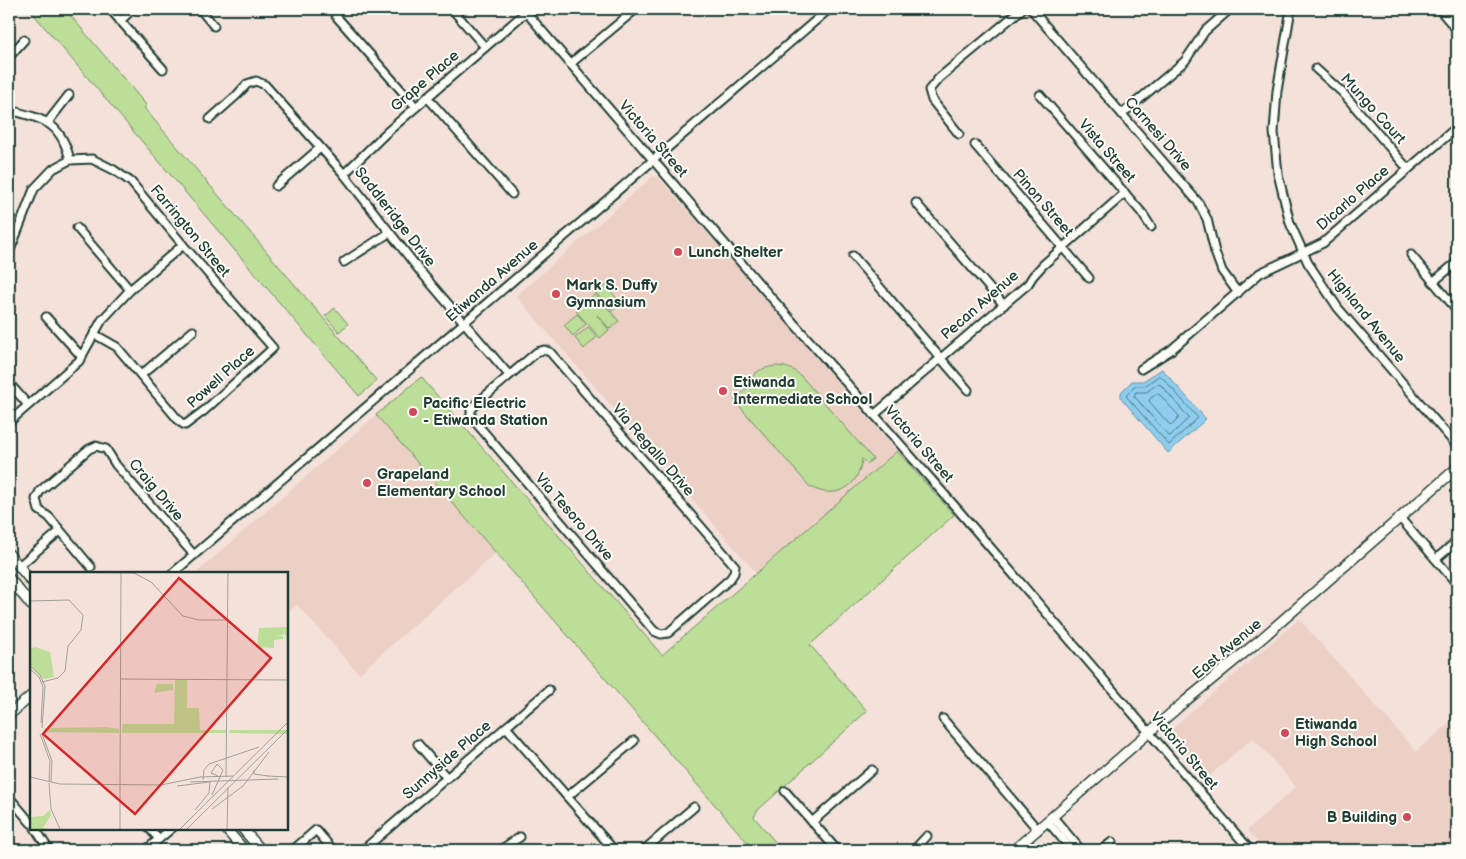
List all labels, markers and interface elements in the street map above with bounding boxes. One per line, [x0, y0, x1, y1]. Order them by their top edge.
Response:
street label: Grape Place [387, 46, 463, 116]
street label: Mungo Court [1336, 70, 1410, 149]
street label: Carnesi Drive [1121, 93, 1195, 175]
street label: Victoria Street [614, 97, 692, 182]
street label: Vista Street [1074, 115, 1140, 187]
street label: Dicarlo Place [1313, 161, 1393, 235]
street label: Saddleridge Drive [350, 163, 440, 271]
street label: Pinon Street [1008, 165, 1078, 241]
street label: Farrington Street [146, 181, 234, 281]
street label: Etiwanda Avenue [442, 236, 542, 326]
place label: Lunch Shelter [688, 243, 784, 262]
marker: Lunch Shelter [672, 246, 684, 258]
street label: Highland Avenue [1323, 265, 1410, 367]
street label: Pecan Avenue [937, 266, 1023, 344]
place label: Mark S. Duffy Gymnasium [566, 276, 657, 312]
marker: Mark S. Duffy Gymnasium [550, 288, 562, 300]
street label: Powell Place [183, 341, 259, 412]
place label: Etiwanda Intermediate School [733, 373, 872, 409]
marker: Etiwanda Intermediate School [717, 385, 729, 397]
place label: Pacific Electric - Etiwanda Station [423, 394, 548, 430]
street label: Via Regallo Drive [608, 400, 698, 500]
street label: Victoria Street [880, 402, 958, 487]
marker: Pacific Electric - Etiwanda Station [407, 406, 419, 418]
street label: Craig Drive [124, 455, 188, 525]
place label: Grapeland Elementary School [377, 465, 505, 501]
street label: Via Tesoro Drive [531, 469, 617, 565]
marker: Grapeland Elementary School [361, 477, 373, 489]
inset map [30, 572, 288, 829]
street label: East Avenue [1188, 614, 1266, 684]
street label: Victoria Street [1146, 708, 1222, 794]
place label: Etiwanda High School [1295, 715, 1377, 751]
street label: Sunnyside Place [399, 716, 495, 804]
marker: Etiwanda High School [1279, 727, 1291, 739]
place label: B Building [1327, 808, 1397, 827]
marker: B Building [1401, 811, 1413, 823]

